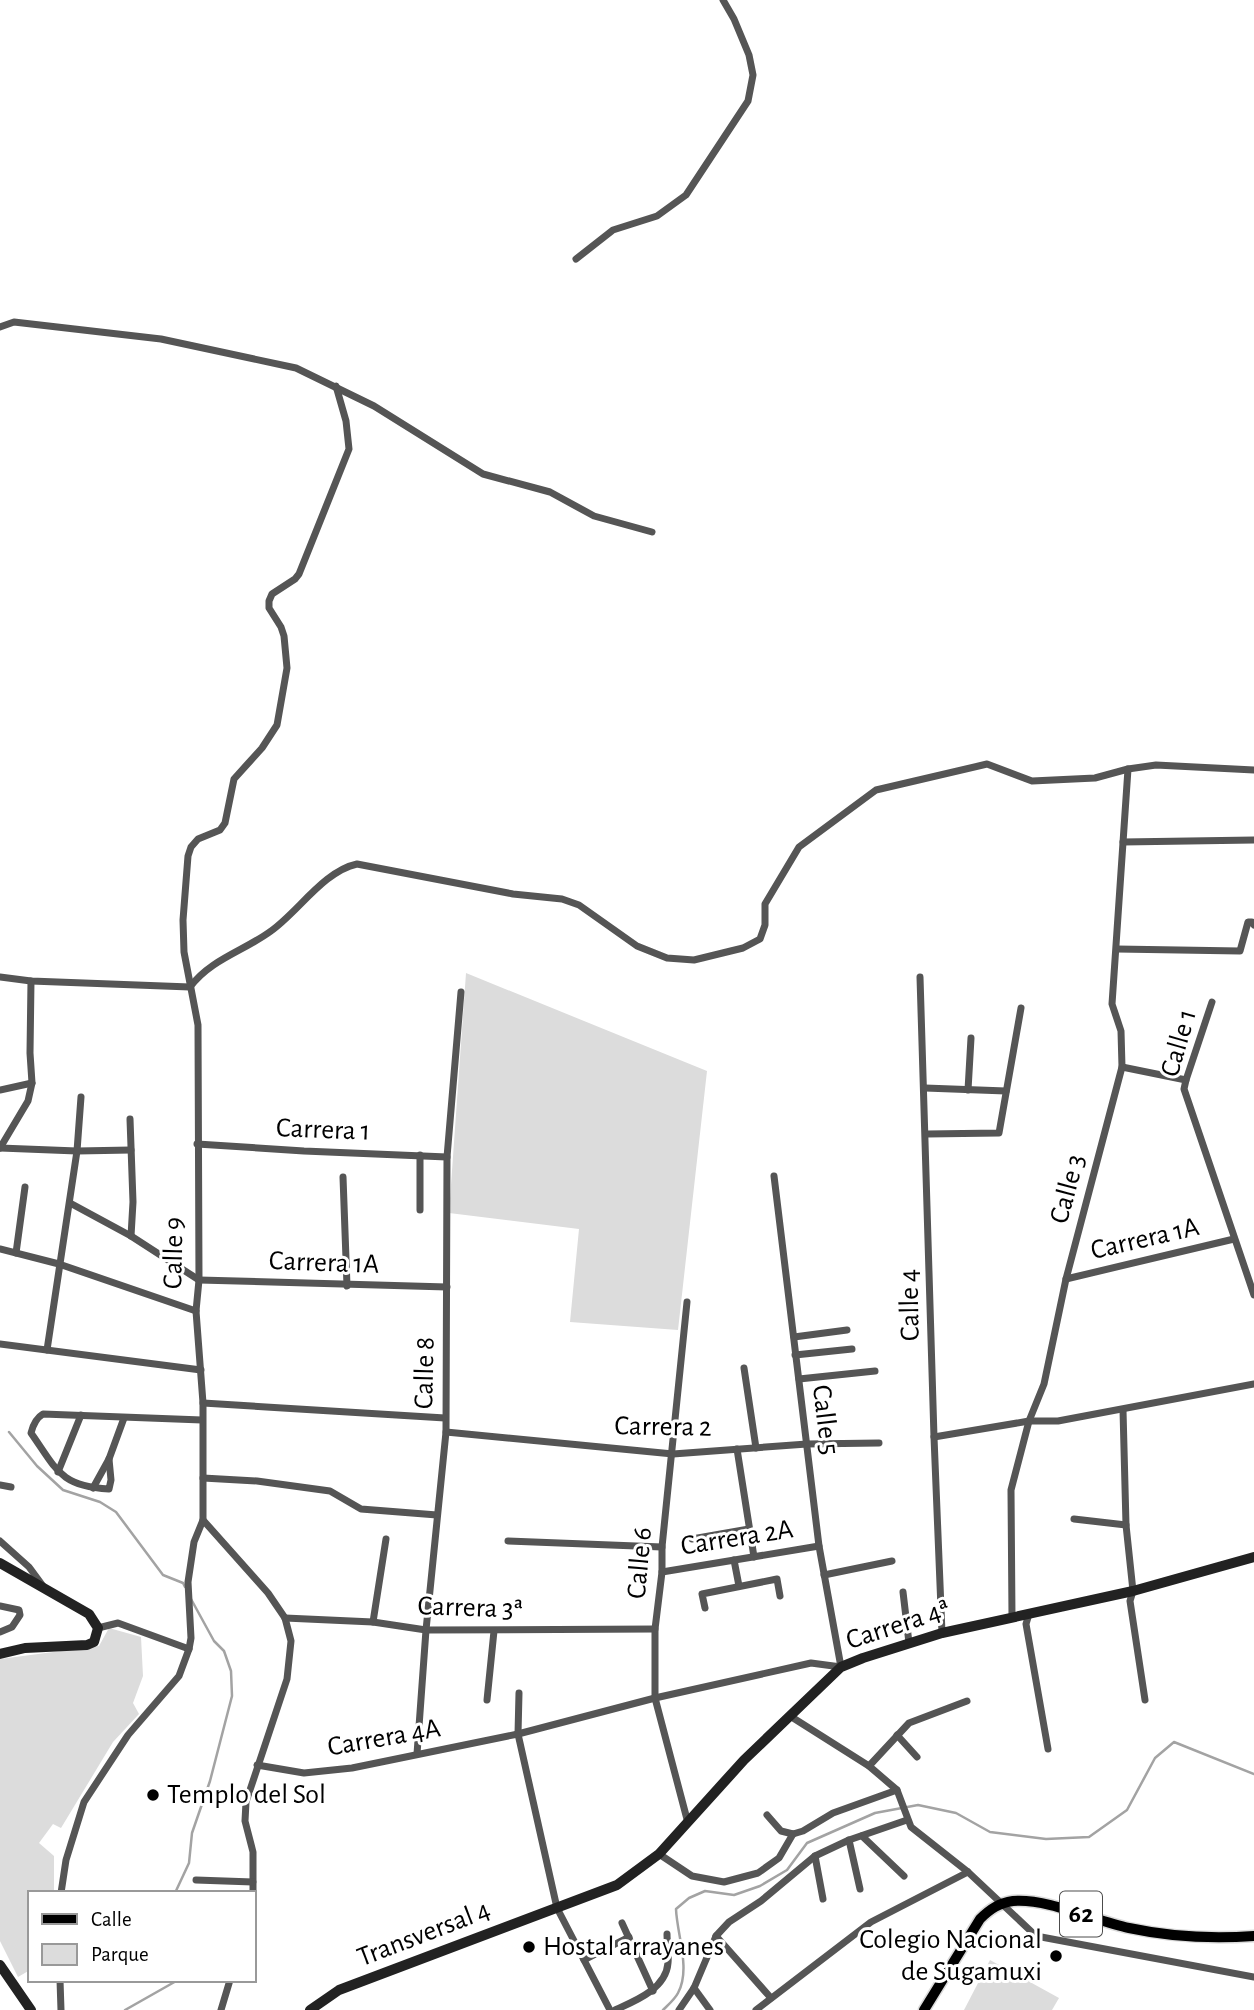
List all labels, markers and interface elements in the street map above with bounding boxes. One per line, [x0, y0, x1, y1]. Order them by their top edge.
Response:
street label: Calle 1 [1156, 1006, 1202, 1080]
street label: Carrera 1 [275, 1114, 371, 1146]
street label: Calle 3 [1045, 1151, 1091, 1227]
street label: Carrera 1A [1088, 1213, 1202, 1265]
street label: Calle 9 [159, 1217, 189, 1289]
street label: Carrera 1A [268, 1247, 380, 1279]
street label: Calle 4 [895, 1269, 925, 1341]
street label: Calle 8 [410, 1337, 440, 1409]
street label: Calle 5 [807, 1383, 843, 1457]
street label: Carrera 2 [614, 1412, 712, 1442]
street label: Carrera 2A [679, 1515, 795, 1561]
street label: Calle 6 [623, 1526, 657, 1600]
street label: Carrera 3ª [417, 1592, 523, 1624]
street label: Carrera 4ª [843, 1595, 953, 1655]
street label: Carrera 4A [325, 1714, 443, 1762]
place label: Templo del Sol [167, 1781, 326, 1809]
marker: Templo del Sol [145, 1787, 161, 1803]
legend [28, 1891, 256, 1982]
road number: 62 [1060, 1892, 1102, 1937]
street label: Transversal 4 [354, 1896, 494, 1972]
text: Calle [91, 1909, 132, 1930]
place label: Colegio Nacional de Sugamuxi [859, 1926, 1042, 1986]
place label: Hostal arrayanes [543, 1933, 724, 1961]
marker: Hostal arrayanes [521, 1939, 537, 1955]
text: Parque [91, 1944, 149, 1965]
marker: Colegio Nacional de Sugamuxi [1048, 1948, 1064, 1964]

